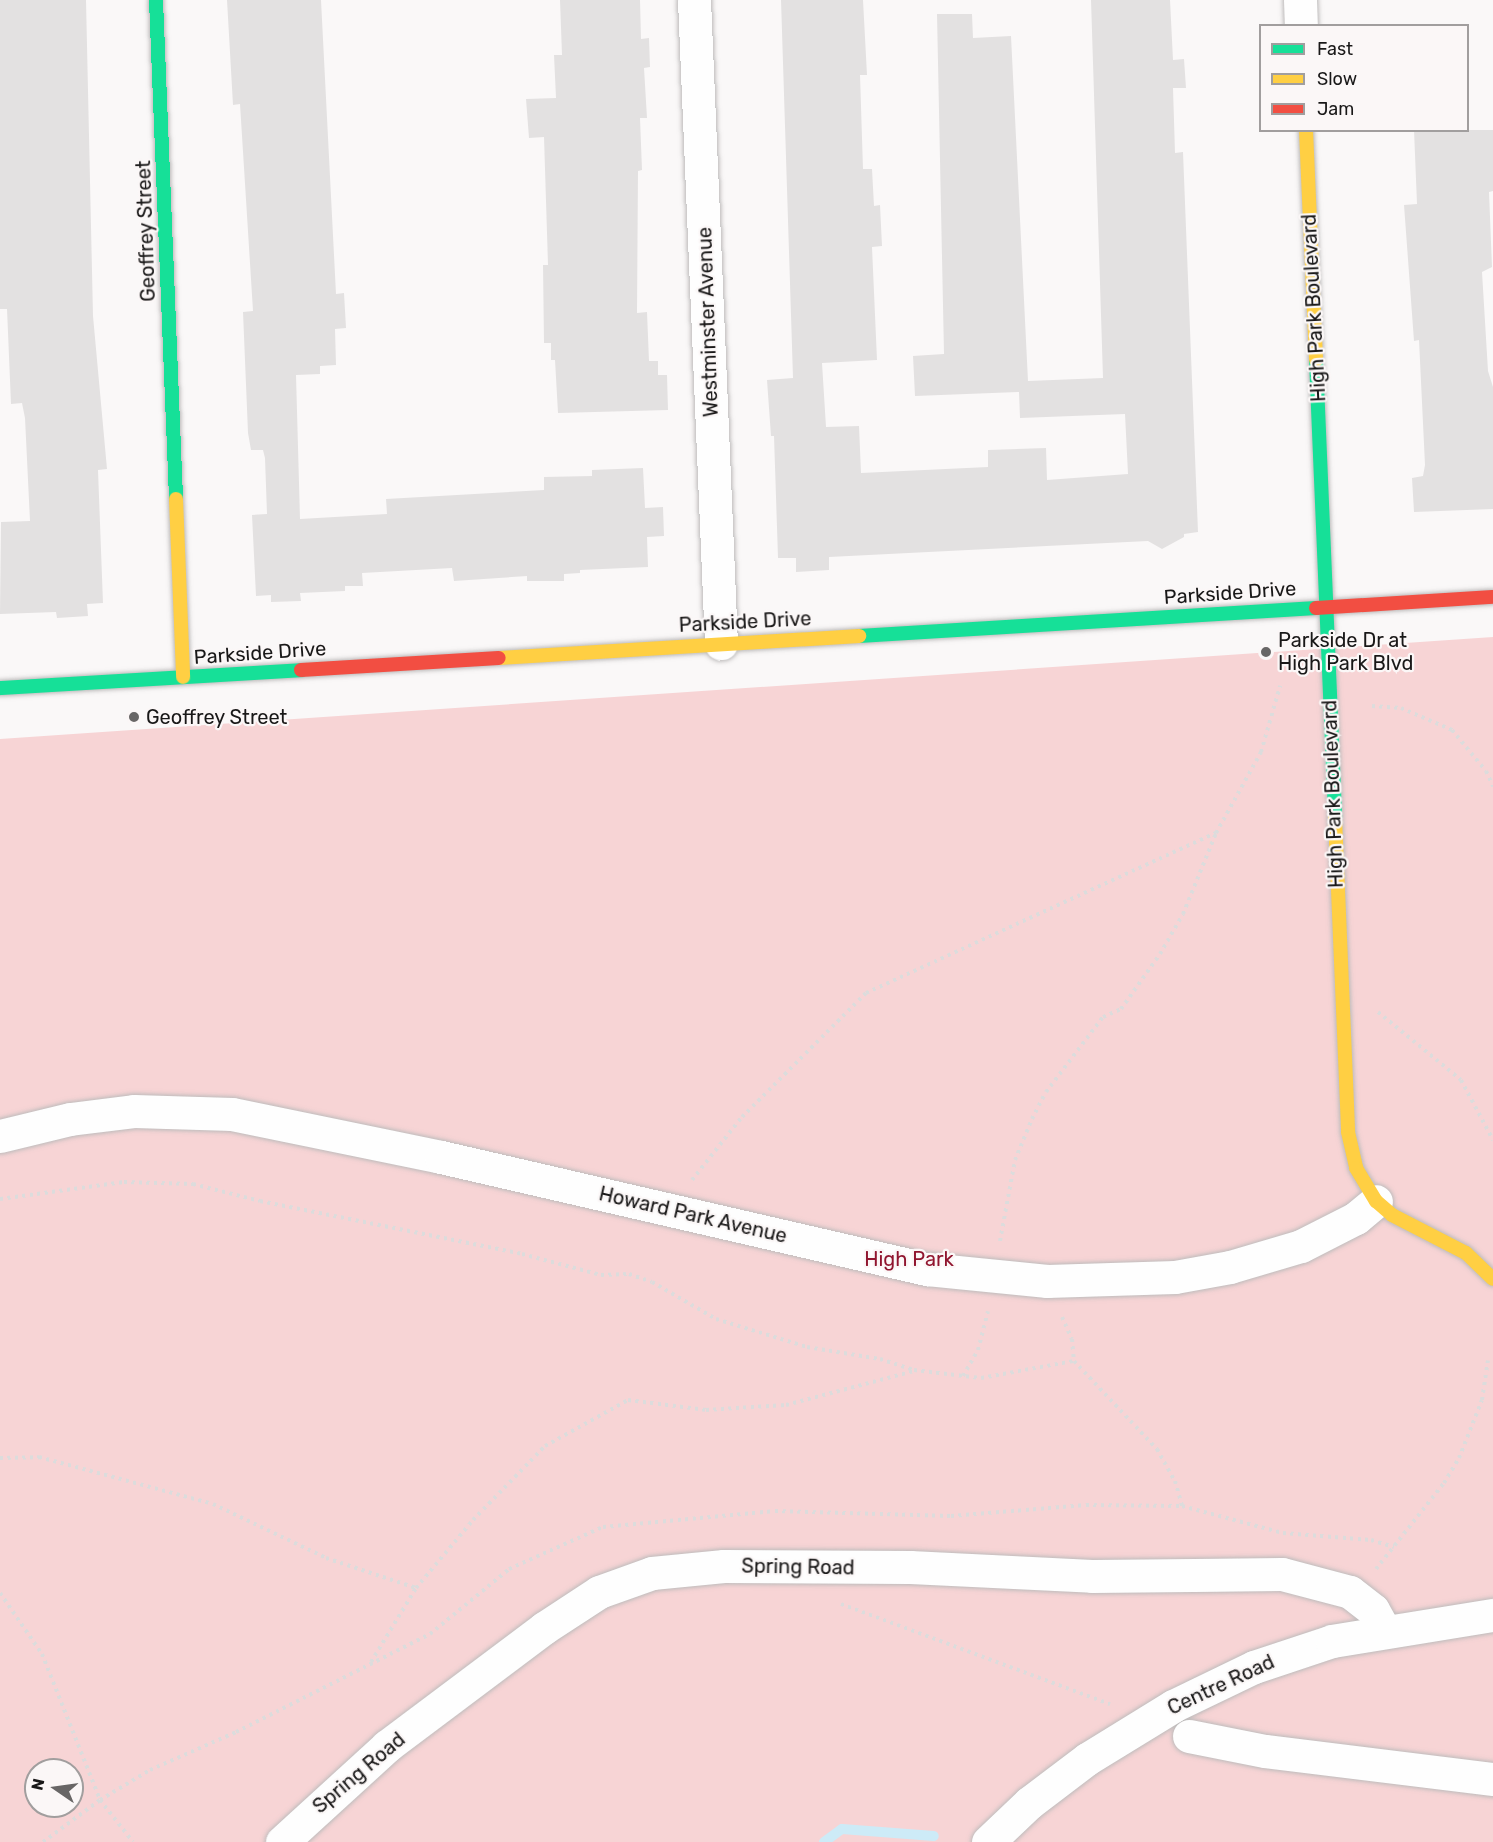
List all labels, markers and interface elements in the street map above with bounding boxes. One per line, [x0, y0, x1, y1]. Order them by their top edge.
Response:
legend [1259, 24, 1469, 132]
text: Fast [1317, 38, 1353, 60]
text: Slow [1317, 68, 1357, 90]
text: Jam [1317, 98, 1354, 120]
street label: Geoffrey Street [132, 160, 160, 302]
street label: High Park Boulevard [1297, 213, 1331, 403]
street label: Westminster Avenue [693, 226, 723, 418]
street label: Parkside Drive [1163, 576, 1297, 610]
street label: Parkside Drive [678, 607, 812, 637]
place label: Parkside Dr at High Park Blvd [1278, 628, 1413, 675]
street label: Parkside Drive [193, 636, 327, 670]
marker: Parkside Dr at High Park Blvd [1259, 645, 1273, 659]
street label: High Park Boulevard [1318, 700, 1348, 888]
place label: Geoffrey Street [146, 705, 288, 729]
marker: Geoffrey Street [127, 710, 141, 724]
street label: Howard Park Avenue [596, 1182, 790, 1248]
park label: High Park [864, 1247, 954, 1271]
street label: Spring Road [741, 1554, 855, 1580]
street label: Centre Road [1164, 1650, 1278, 1720]
street label: Spring Road [308, 1727, 410, 1819]
north arrow [24, 1758, 84, 1818]
text: N [27, 1777, 48, 1792]

